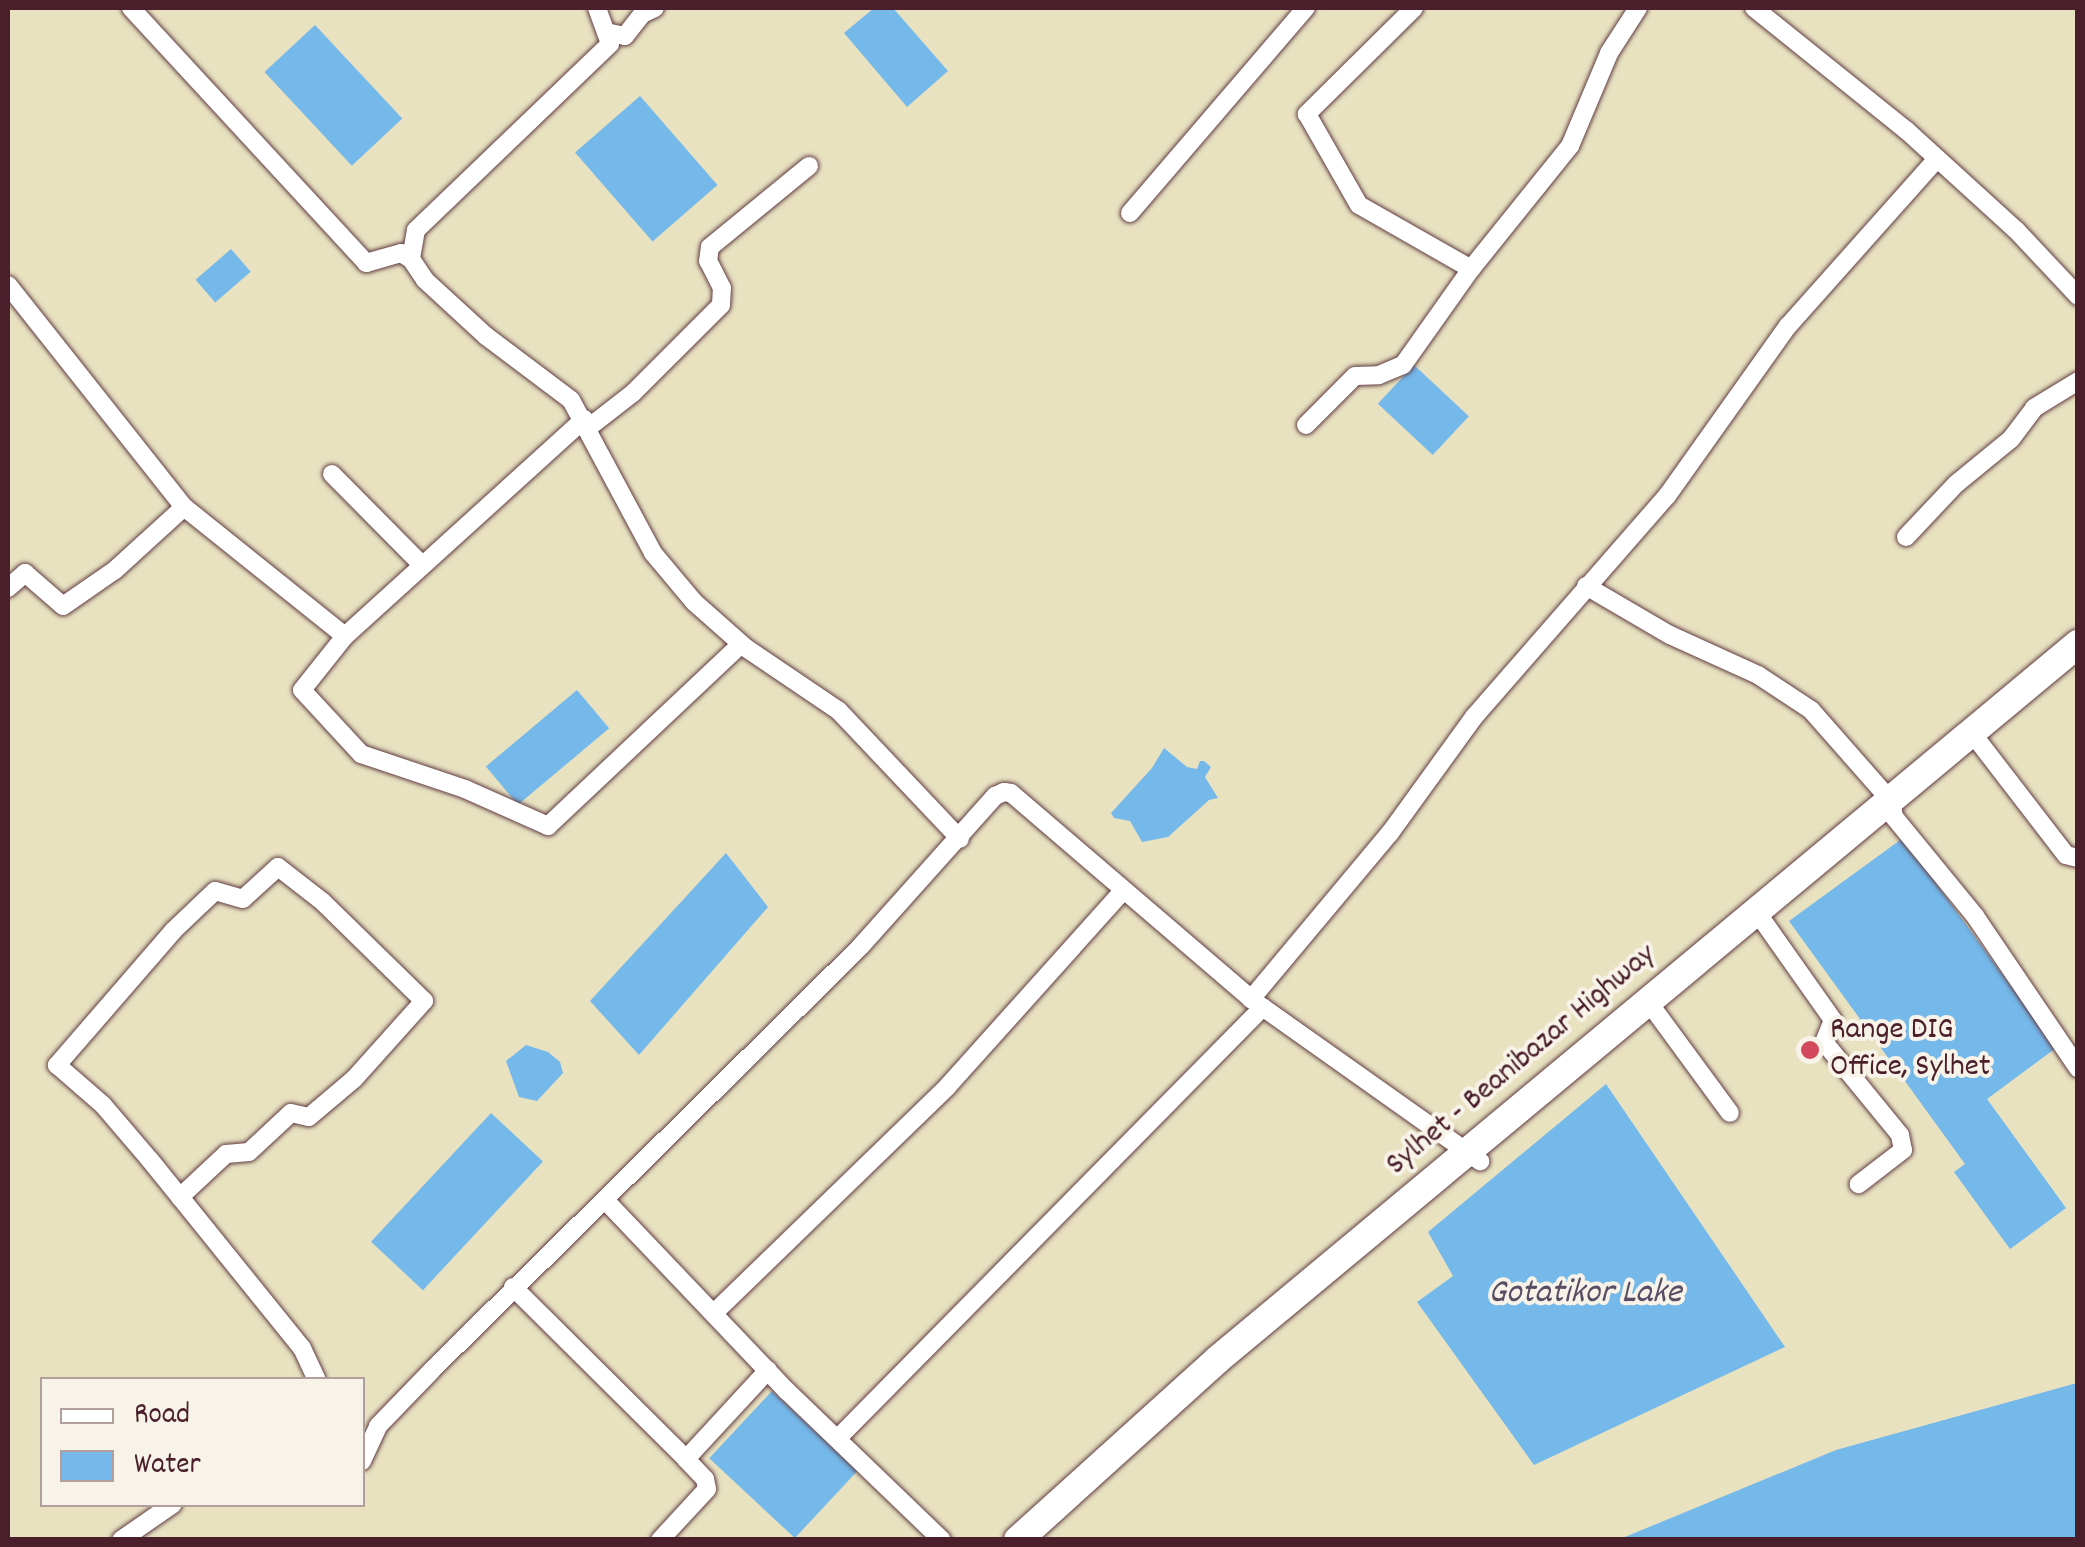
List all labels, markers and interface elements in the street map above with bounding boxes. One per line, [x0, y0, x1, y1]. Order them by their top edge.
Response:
street label: Sylhet - Beanibazar Highway [1379, 937, 1665, 1185]
place label: Range DIG Office, Sylhet [1830, 1013, 1991, 1088]
marker: Range DIG Office, Sylhet [1799, 1039, 1821, 1061]
water label: Gotatikor Lake [1488, 1273, 1682, 1315]
legend [40, 1377, 365, 1507]
text: Road [134, 1395, 190, 1438]
text: Water [134, 1445, 201, 1488]

